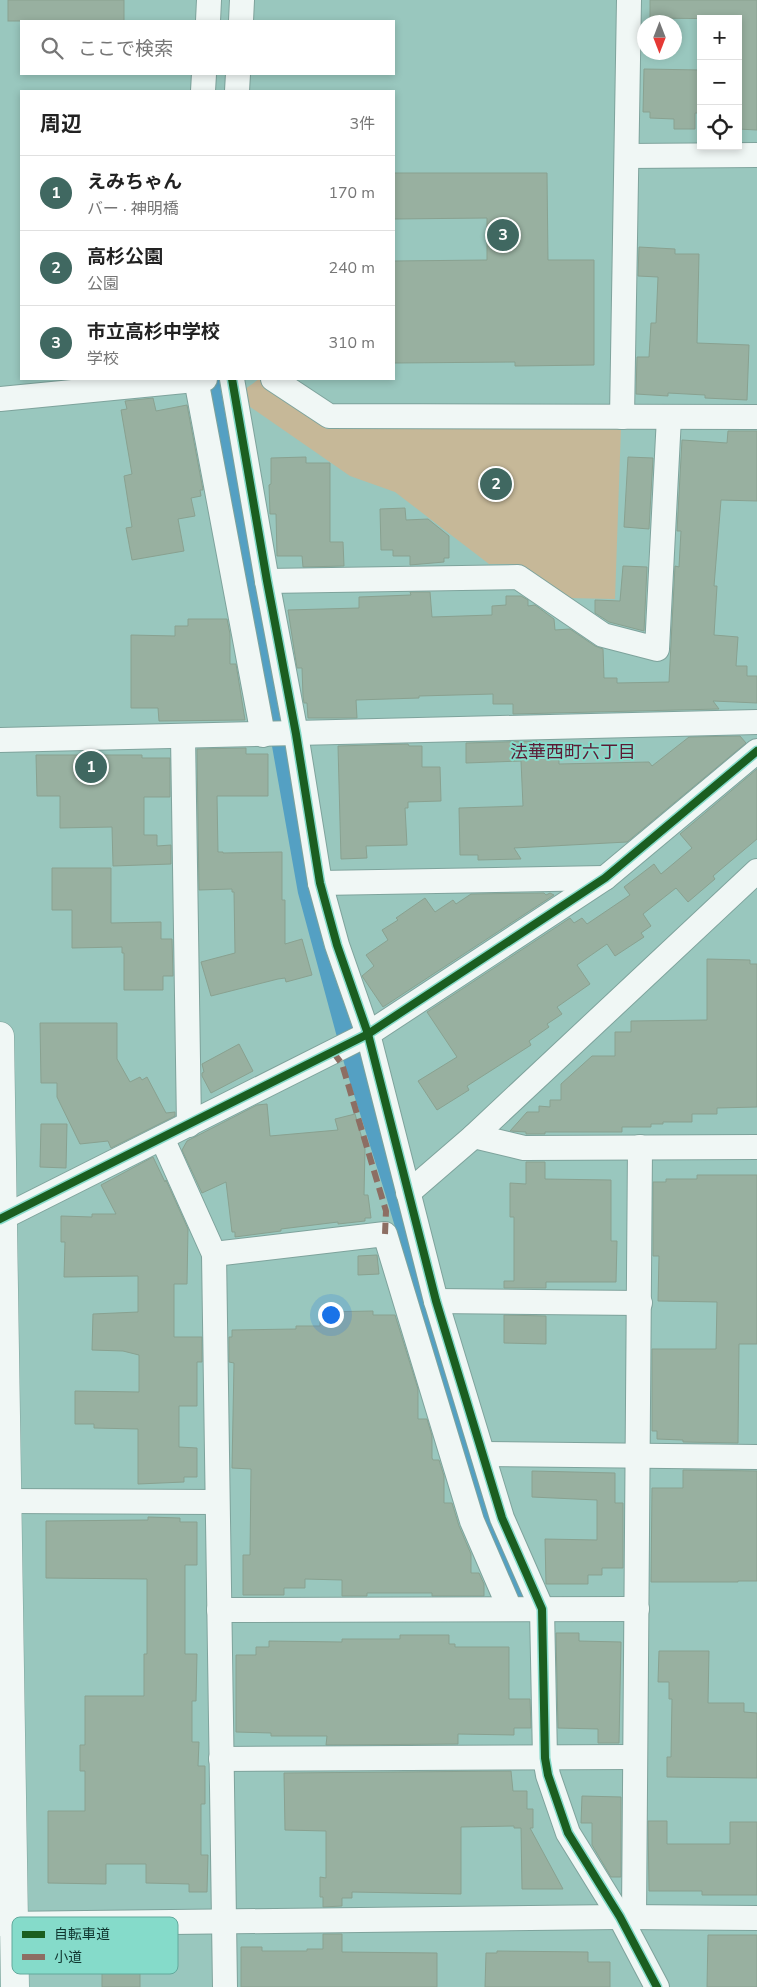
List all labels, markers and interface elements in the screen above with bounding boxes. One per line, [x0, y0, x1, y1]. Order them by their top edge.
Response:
north arrow [637, 15, 682, 60]
map controls [697, 15, 742, 150]
button: + [697, 15, 742, 60]
search box [20, 20, 395, 75]
icon: search [38, 34, 66, 62]
text: ここで検索 [78, 36, 173, 62]
button: − [697, 60, 742, 105]
button: locate [697, 105, 742, 150]
text: 周辺 [40, 110, 82, 138]
text: 3件 [349, 113, 375, 135]
text: えみちゃん [87, 169, 182, 195]
text: 1 [51, 182, 61, 204]
text: 170 m [328, 182, 375, 204]
text: バー · 神明橋 [87, 198, 179, 220]
pin: 3 [487, 216, 519, 254]
text: 高杉公園 [87, 244, 163, 270]
text: 2 [51, 257, 61, 279]
text: 240 m [328, 257, 375, 279]
text: 公園 [87, 273, 119, 295]
text: 市立高杉中学校 [87, 319, 220, 345]
text: 3 [51, 332, 61, 354]
text: 310 m [328, 332, 375, 354]
text: 学校 [87, 348, 119, 370]
pin: 2 [480, 465, 512, 503]
district label: 法華西町六丁目 [510, 740, 636, 764]
pin: 1 [75, 748, 107, 786]
your location [318, 1302, 344, 1328]
legend [12, 1917, 178, 1974]
text: 自転車道 [54, 1925, 110, 1944]
text: 小道 [54, 1948, 82, 1967]

